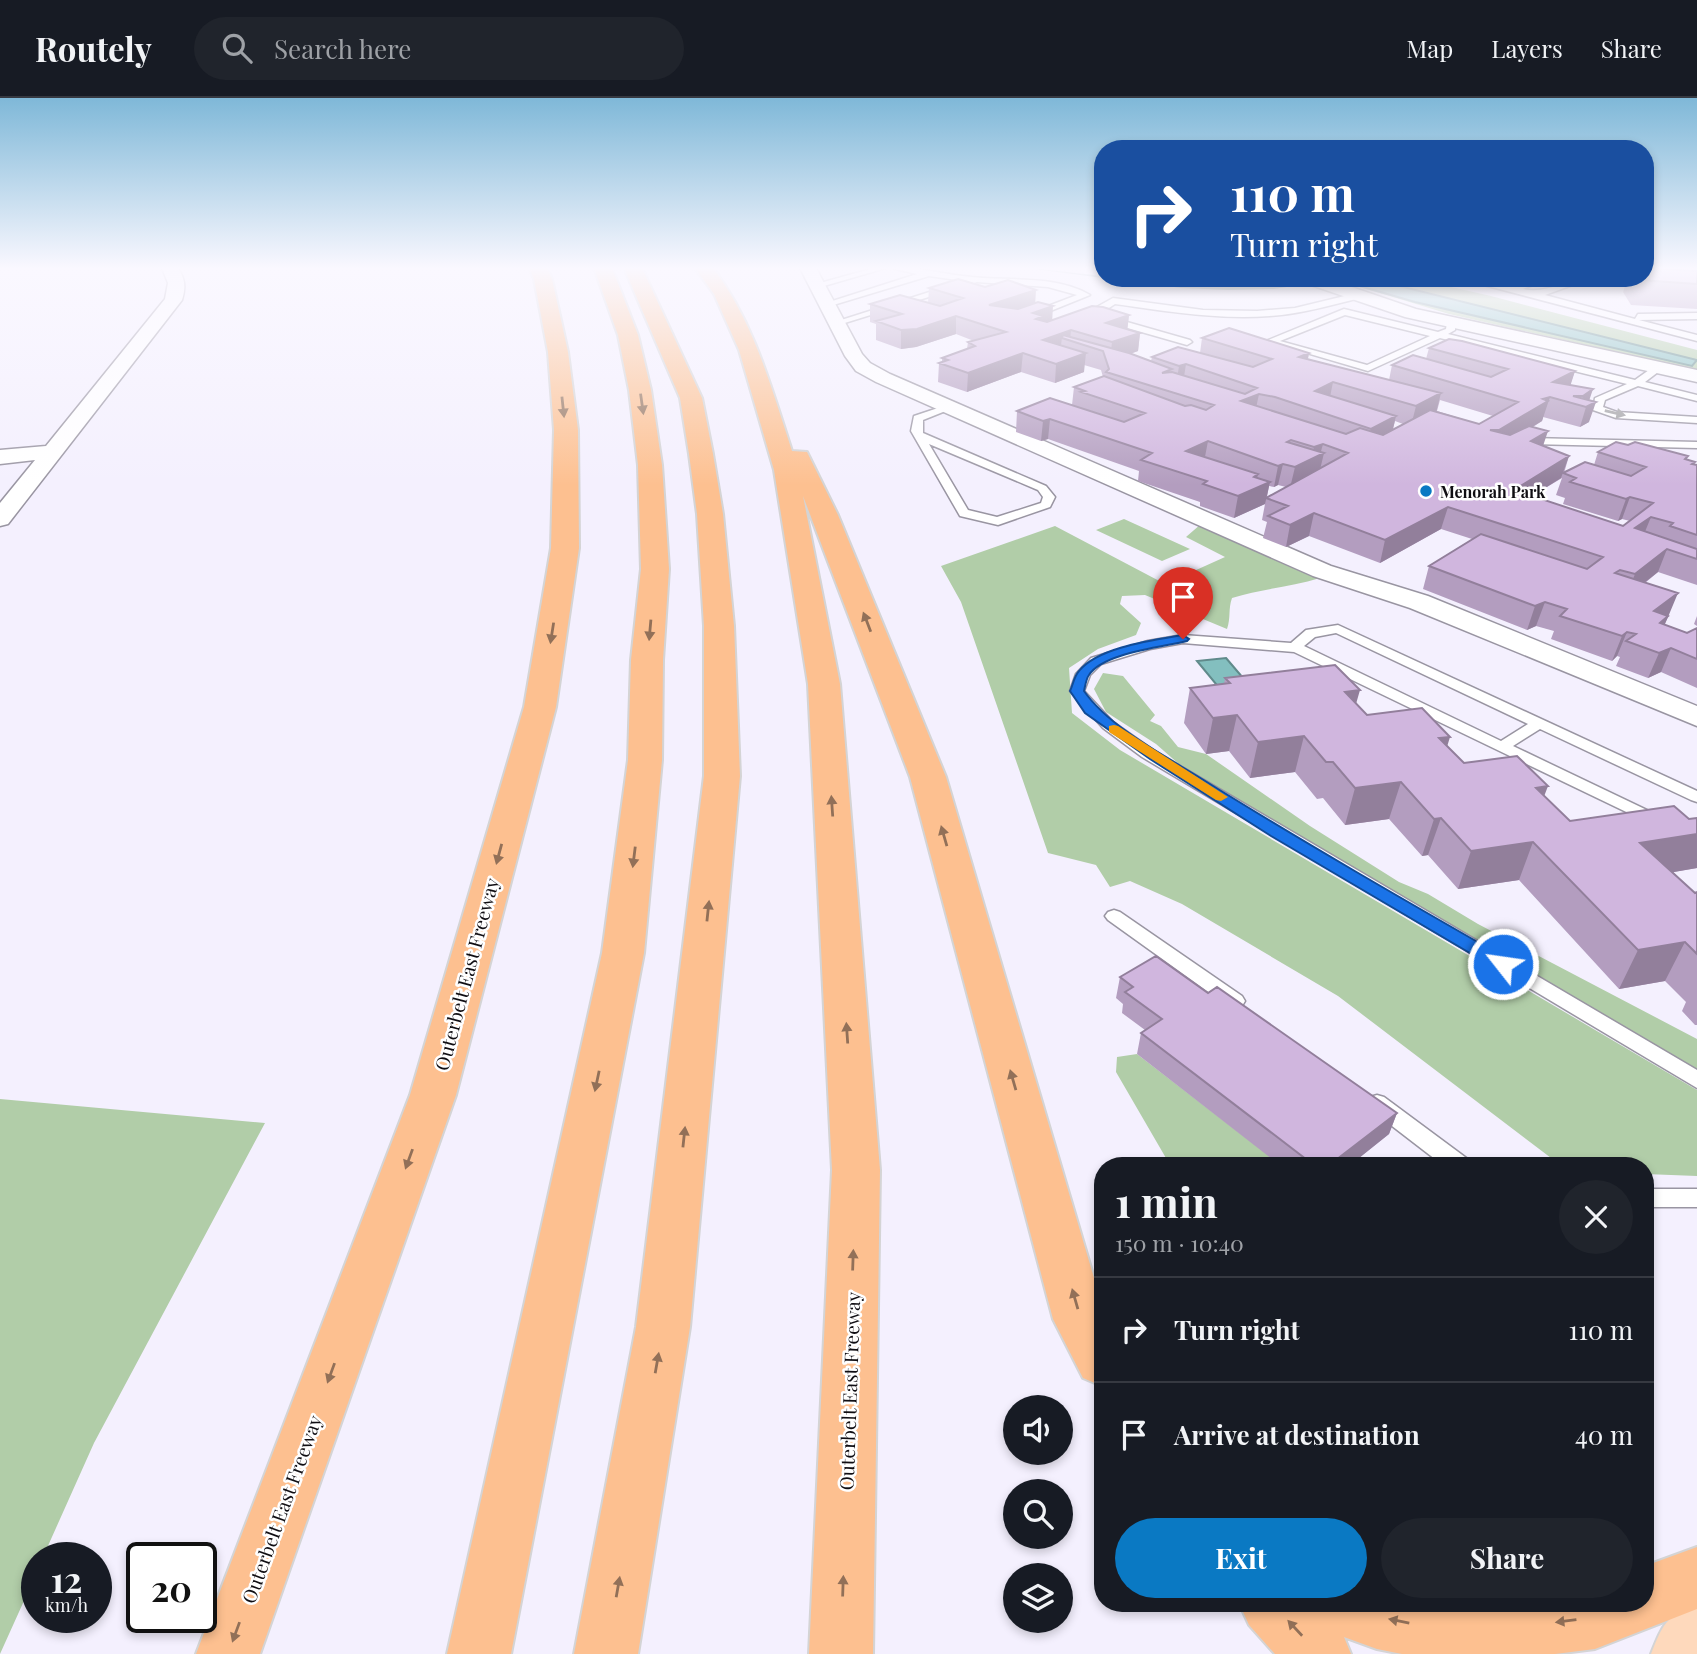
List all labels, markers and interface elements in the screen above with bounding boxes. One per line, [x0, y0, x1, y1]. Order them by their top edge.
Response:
search box [194, 17, 684, 80]
text: Routely [35, 26, 152, 70]
icon: search [218, 29, 256, 67]
text: Search here [274, 31, 411, 66]
text: Map [1407, 32, 1453, 64]
text: Layers [1491, 32, 1563, 64]
text: Share [1601, 32, 1662, 64]
text: 110 m [1230, 159, 1355, 224]
icon: right [1115, 168, 1206, 259]
text: Turn right [1230, 222, 1378, 265]
one-way arrow [636, 393, 647, 415]
one-way arrow [558, 396, 569, 418]
one-way arrow [1604, 407, 1626, 418]
place label: Menorah Park [1440, 481, 1546, 502]
marker: Menorah Park [1418, 483, 1434, 499]
pin [1153, 567, 1213, 639]
icon: arrive [1164, 578, 1202, 616]
one-way arrow [861, 612, 872, 633]
one-way arrow [644, 619, 655, 641]
one-way arrow [546, 622, 557, 644]
one-way arrow [826, 795, 837, 817]
one-way arrow [938, 825, 949, 847]
one-way arrow [494, 844, 504, 865]
one-way arrow [628, 846, 639, 868]
street label: Outerbelt East Freeway [428, 874, 504, 1073]
one-way arrow [703, 900, 714, 922]
position arrow [1466, 927, 1540, 1001]
one-way arrow [841, 1022, 852, 1044]
one-way arrow [1007, 1069, 1018, 1091]
one-way arrow [591, 1070, 602, 1092]
one-way arrow [679, 1126, 690, 1148]
one-way arrow [403, 1149, 414, 1170]
text: 1 min [1115, 1173, 1218, 1229]
button: close [1559, 1180, 1633, 1254]
text: 150 m · 10:40 [1115, 1227, 1244, 1258]
one-way arrow [847, 1249, 858, 1271]
one-way arrow [1069, 1288, 1079, 1309]
street label: Outerbelt East Freeway [833, 1291, 865, 1491]
icon: right [1115, 1311, 1153, 1349]
text: Turn right [1174, 1312, 1300, 1347]
text: 110 m [1569, 1312, 1633, 1347]
one-way arrow [652, 1352, 663, 1374]
one-way arrow [325, 1362, 336, 1383]
map controls [1003, 1395, 1073, 1633]
button: sound [1003, 1395, 1073, 1465]
street label: Outerbelt East Freeway [235, 1411, 327, 1607]
icon: arrive [1115, 1416, 1153, 1454]
text: Arrive at destination [1174, 1417, 1420, 1452]
text: 40 m [1575, 1417, 1633, 1452]
button: search [1003, 1479, 1073, 1549]
button: Exit [1115, 1518, 1367, 1598]
button: Share [1381, 1518, 1633, 1598]
speed limit sign: 20 [126, 1542, 217, 1633]
text: 12 [51, 1555, 82, 1602]
button: layers [1003, 1563, 1073, 1633]
one-way arrow [837, 1575, 849, 1597]
one-way arrow [612, 1576, 623, 1598]
text: km/h [45, 1593, 88, 1617]
one-way arrow [1555, 1615, 1577, 1626]
one-way arrow [1388, 1616, 1410, 1627]
one-way arrow [1286, 1620, 1303, 1637]
one-way arrow [230, 1622, 241, 1643]

